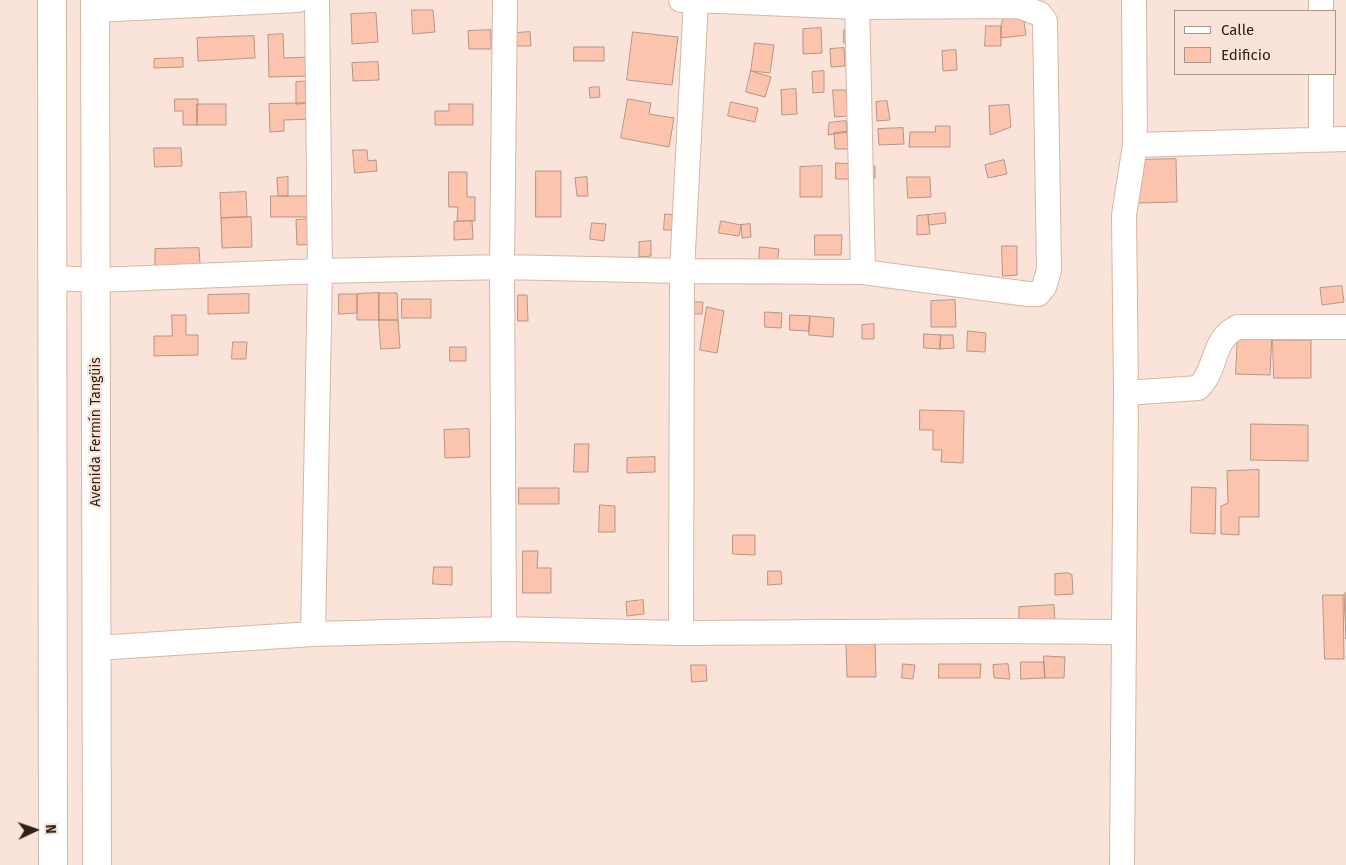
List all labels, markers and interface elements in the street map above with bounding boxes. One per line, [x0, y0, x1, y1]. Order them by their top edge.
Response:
legend [1174, 10, 1336, 75]
text: Calle [1221, 21, 1254, 39]
text: Edificio [1221, 46, 1271, 64]
street label: Avenida Fermín Tangüis [88, 357, 104, 507]
north arrow [10, 805, 60, 855]
text: N [42, 824, 59, 834]

